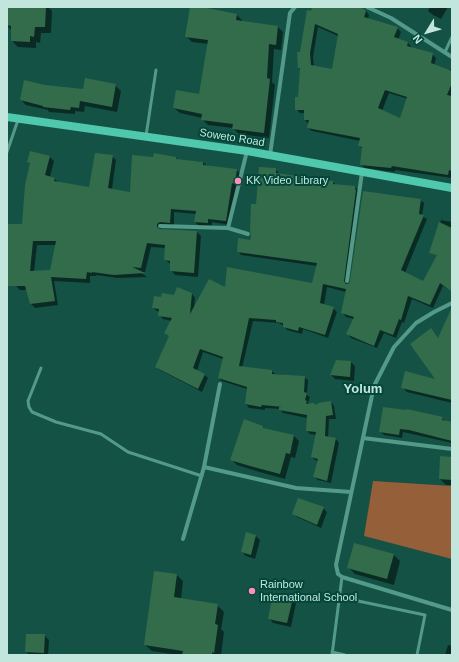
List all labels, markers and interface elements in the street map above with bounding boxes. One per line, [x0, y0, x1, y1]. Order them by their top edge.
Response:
north arrow [407, 12, 447, 52]
text: N [410, 32, 425, 46]
street label: Soweto Road [198, 126, 266, 150]
place label: KK Video Library [246, 174, 328, 188]
marker: KK Video Library [233, 176, 243, 186]
district label: Yolum [344, 381, 382, 397]
place label: Rainbow International School [260, 578, 357, 604]
marker: Rainbow International School [247, 586, 257, 596]

